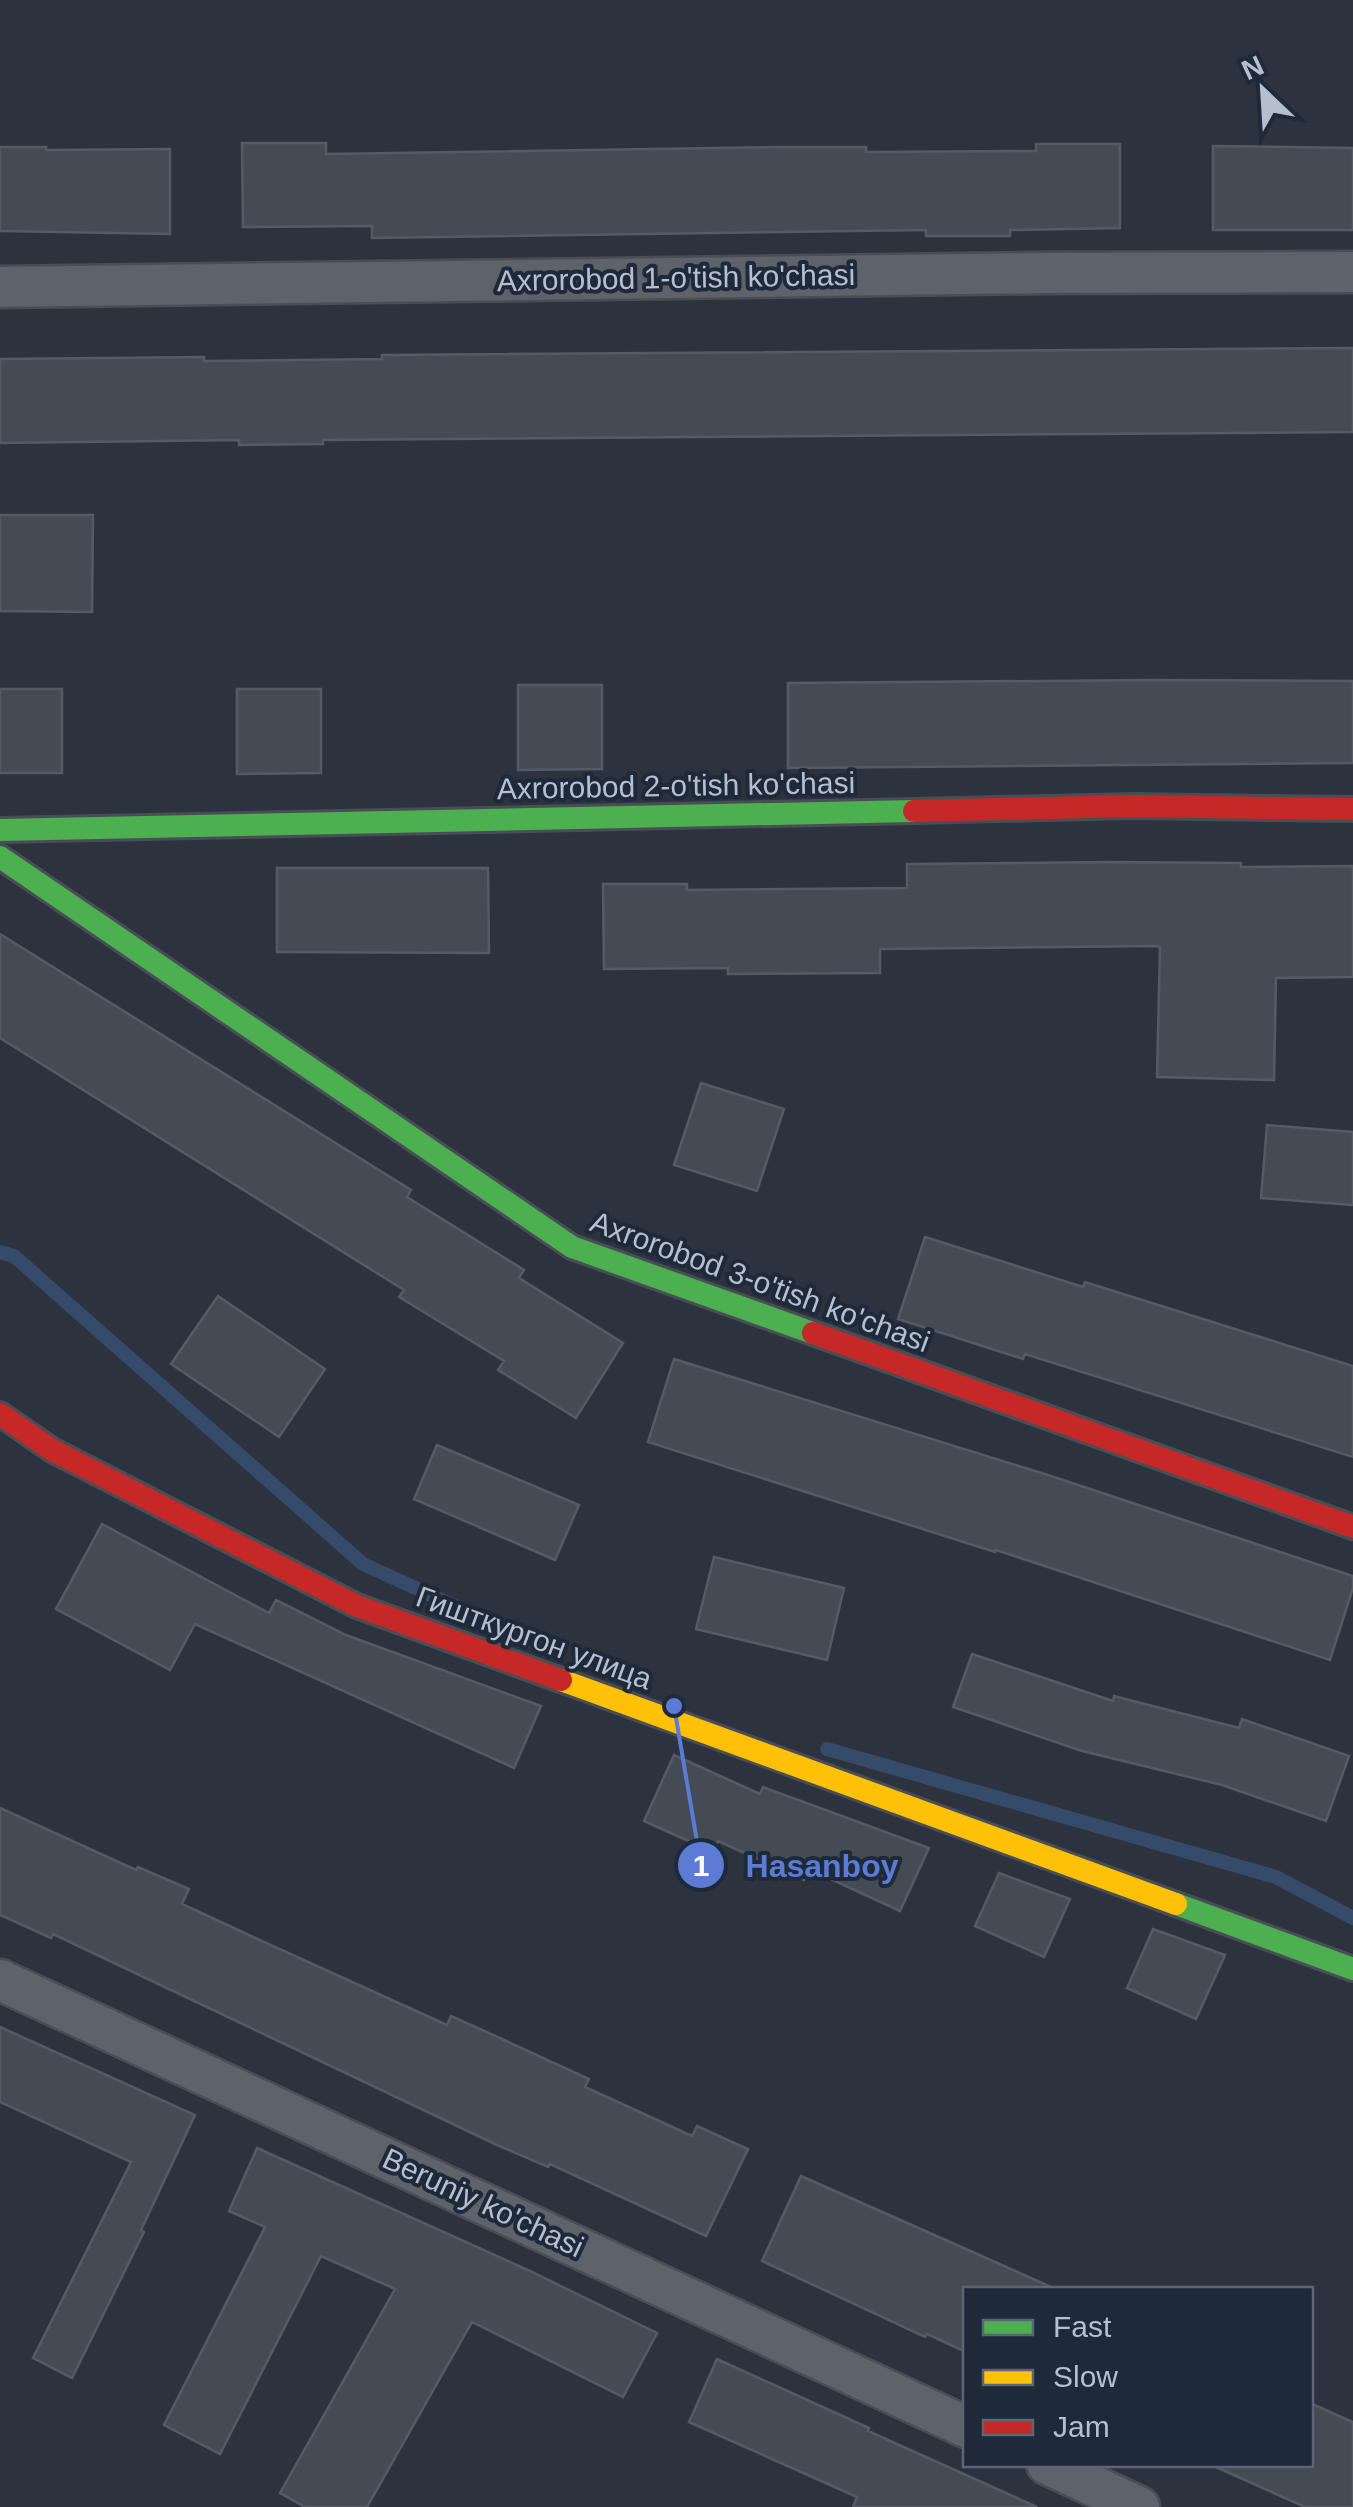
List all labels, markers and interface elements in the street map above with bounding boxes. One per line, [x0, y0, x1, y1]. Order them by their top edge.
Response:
north arrow [1213, 40, 1313, 140]
text: N [1237, 49, 1268, 86]
street label: Axrorobod 1-o'tish ko'chasi [497, 258, 855, 297]
street label: Axrorobod 2-o'tish ko'chasi [497, 766, 855, 805]
street label: Axrorobod 3-o'tish ko'chasi [586, 1205, 934, 1358]
street label: Гишткургон улица [412, 1580, 657, 1696]
callout: Hasanboy [676, 1834, 919, 1896]
text: Hasanboy [746, 1848, 899, 1884]
text: 1 [693, 1849, 709, 1882]
street label: Beruniy ko'chasi [378, 2142, 589, 2263]
legend [963, 2287, 1313, 2467]
text: Fast [1053, 2310, 1112, 2343]
text: Slow [1053, 2360, 1118, 2393]
text: Jam [1053, 2410, 1110, 2443]

